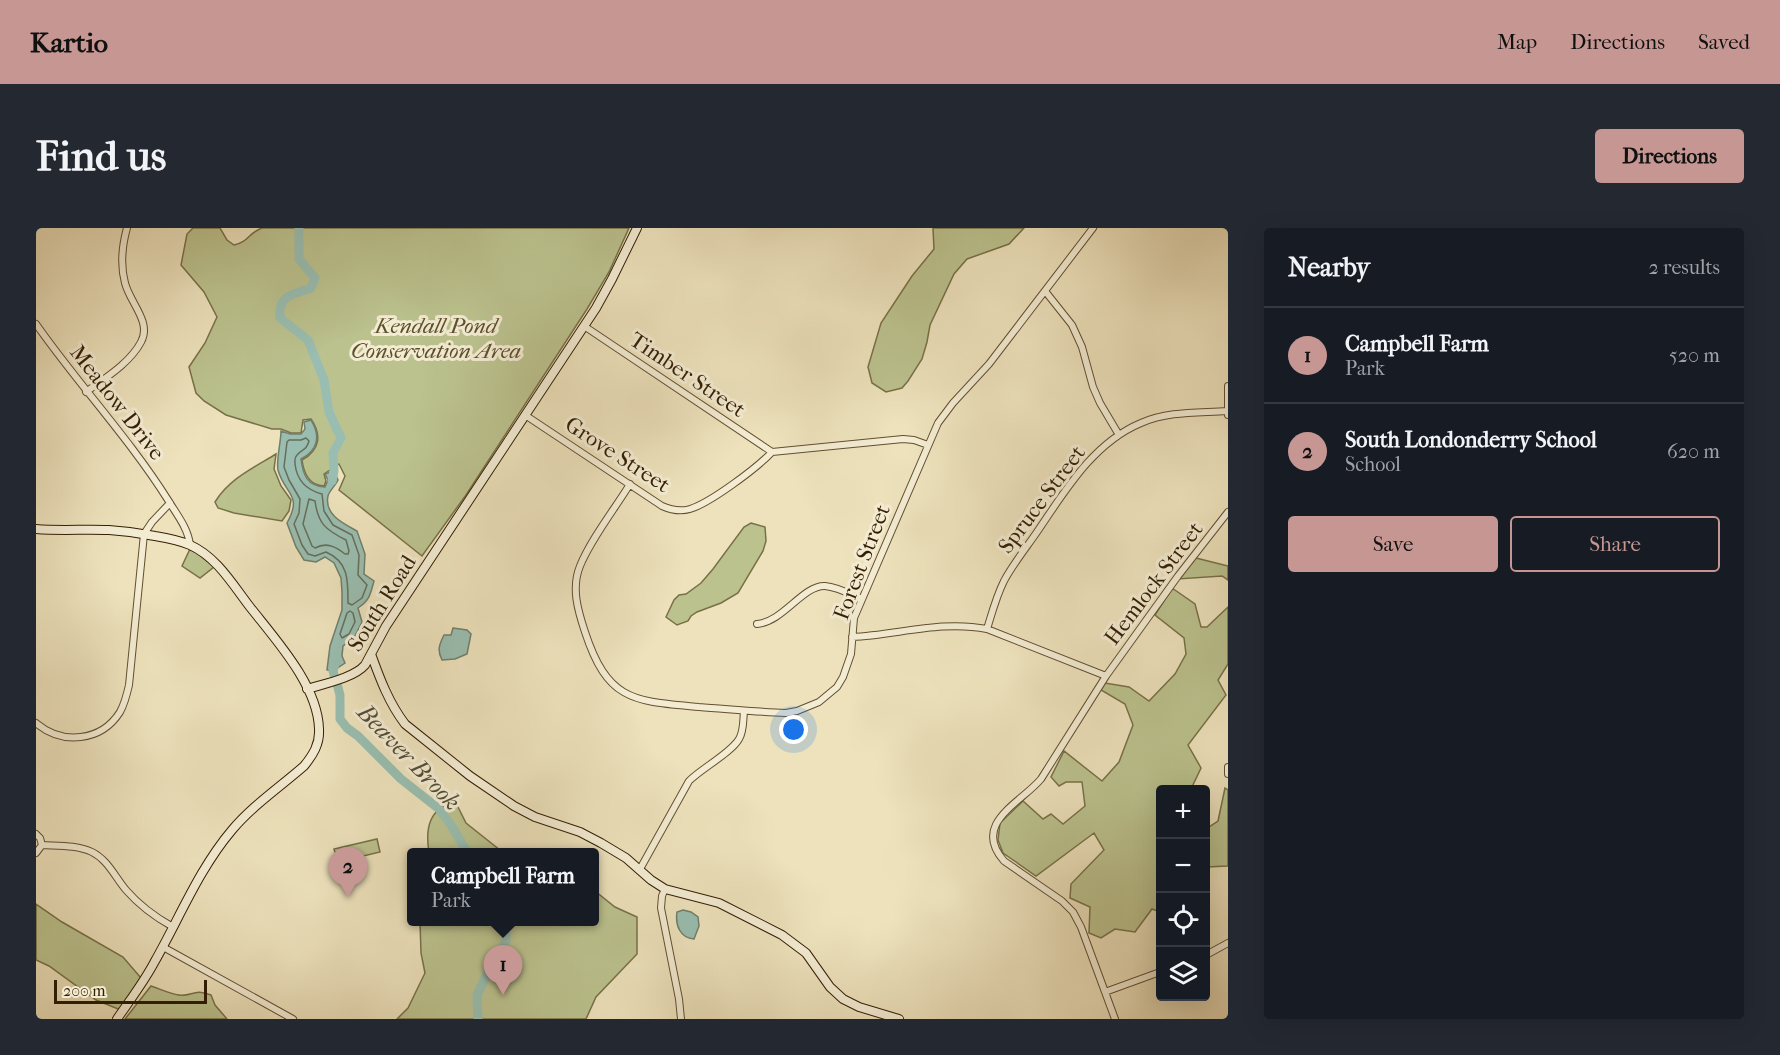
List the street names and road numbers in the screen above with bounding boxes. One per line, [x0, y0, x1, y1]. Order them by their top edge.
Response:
street label: Timber Street [625, 327, 750, 423]
street label: Meadow Drive [64, 340, 170, 465]
street label: Grove Street [560, 411, 675, 498]
street label: Spruce Street [993, 440, 1091, 559]
street label: Forest Street [828, 501, 896, 624]
street label: Hemlock Street [1099, 517, 1209, 650]
street label: South Road [342, 550, 422, 656]

